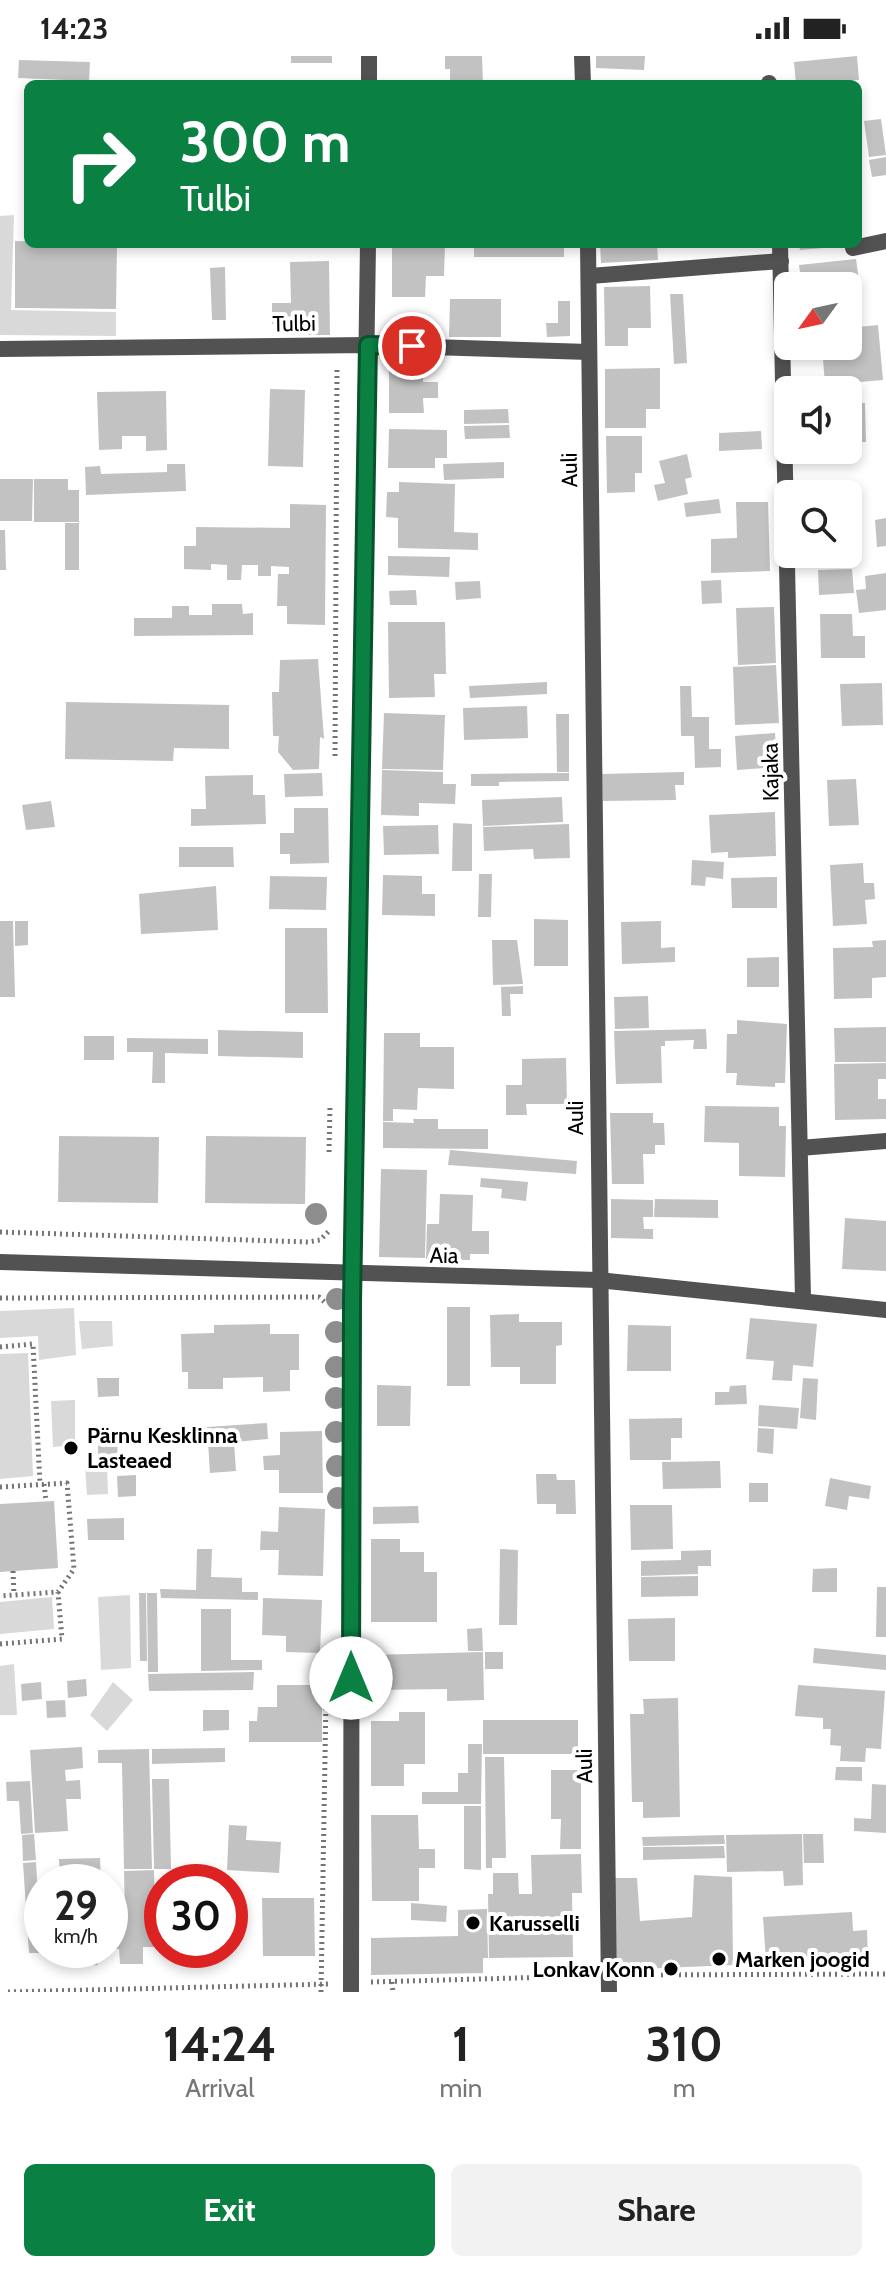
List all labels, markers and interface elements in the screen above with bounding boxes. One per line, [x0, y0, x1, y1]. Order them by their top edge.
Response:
text: 14:23 [40, 10, 108, 47]
text: 300 m [180, 108, 351, 176]
icon: right [48, 112, 152, 216]
text: Tulbi [180, 176, 251, 220]
north arrow [774, 272, 862, 360]
map controls [774, 272, 862, 568]
street label: Tulbi [272, 310, 316, 337]
pin [378, 312, 446, 380]
icon: arrive [390, 324, 434, 368]
button: sound [774, 376, 862, 464]
street label: Auli [556, 452, 583, 488]
button: search [774, 480, 862, 568]
street label: Kajaka [756, 742, 785, 801]
street label: Auli [562, 1101, 589, 1135]
street label: Aia [429, 1242, 459, 1269]
place label: Pärnu Kesklinna Lasteaed [87, 1422, 238, 1474]
marker: Pärnu Kesklinna Lasteaed [62, 1439, 80, 1457]
position arrow [309, 1636, 393, 1720]
street label: Auli [571, 1748, 598, 1784]
speed limit sign: 30 [144, 1864, 248, 1968]
text: 29 [54, 1881, 98, 1930]
place label: Karusselli [489, 1910, 580, 1937]
marker: Karusselli [464, 1914, 482, 1932]
text: km/h [54, 1924, 98, 1948]
place label: Marken joogid [735, 1946, 870, 1973]
marker: Marken joogid [710, 1950, 728, 1968]
place label: Lonkav Konn [533, 1956, 655, 1983]
marker: Lonkav Konn [662, 1960, 680, 1978]
text: 14:24 [163, 2015, 276, 2073]
text: 1 [452, 2015, 470, 2073]
text: 310 [645, 2015, 723, 2073]
text: Arrival [185, 2072, 254, 2104]
text: min [440, 2072, 482, 2104]
text: m [673, 2072, 696, 2104]
button: Exit [24, 2164, 435, 2256]
button: Share [451, 2164, 862, 2256]

